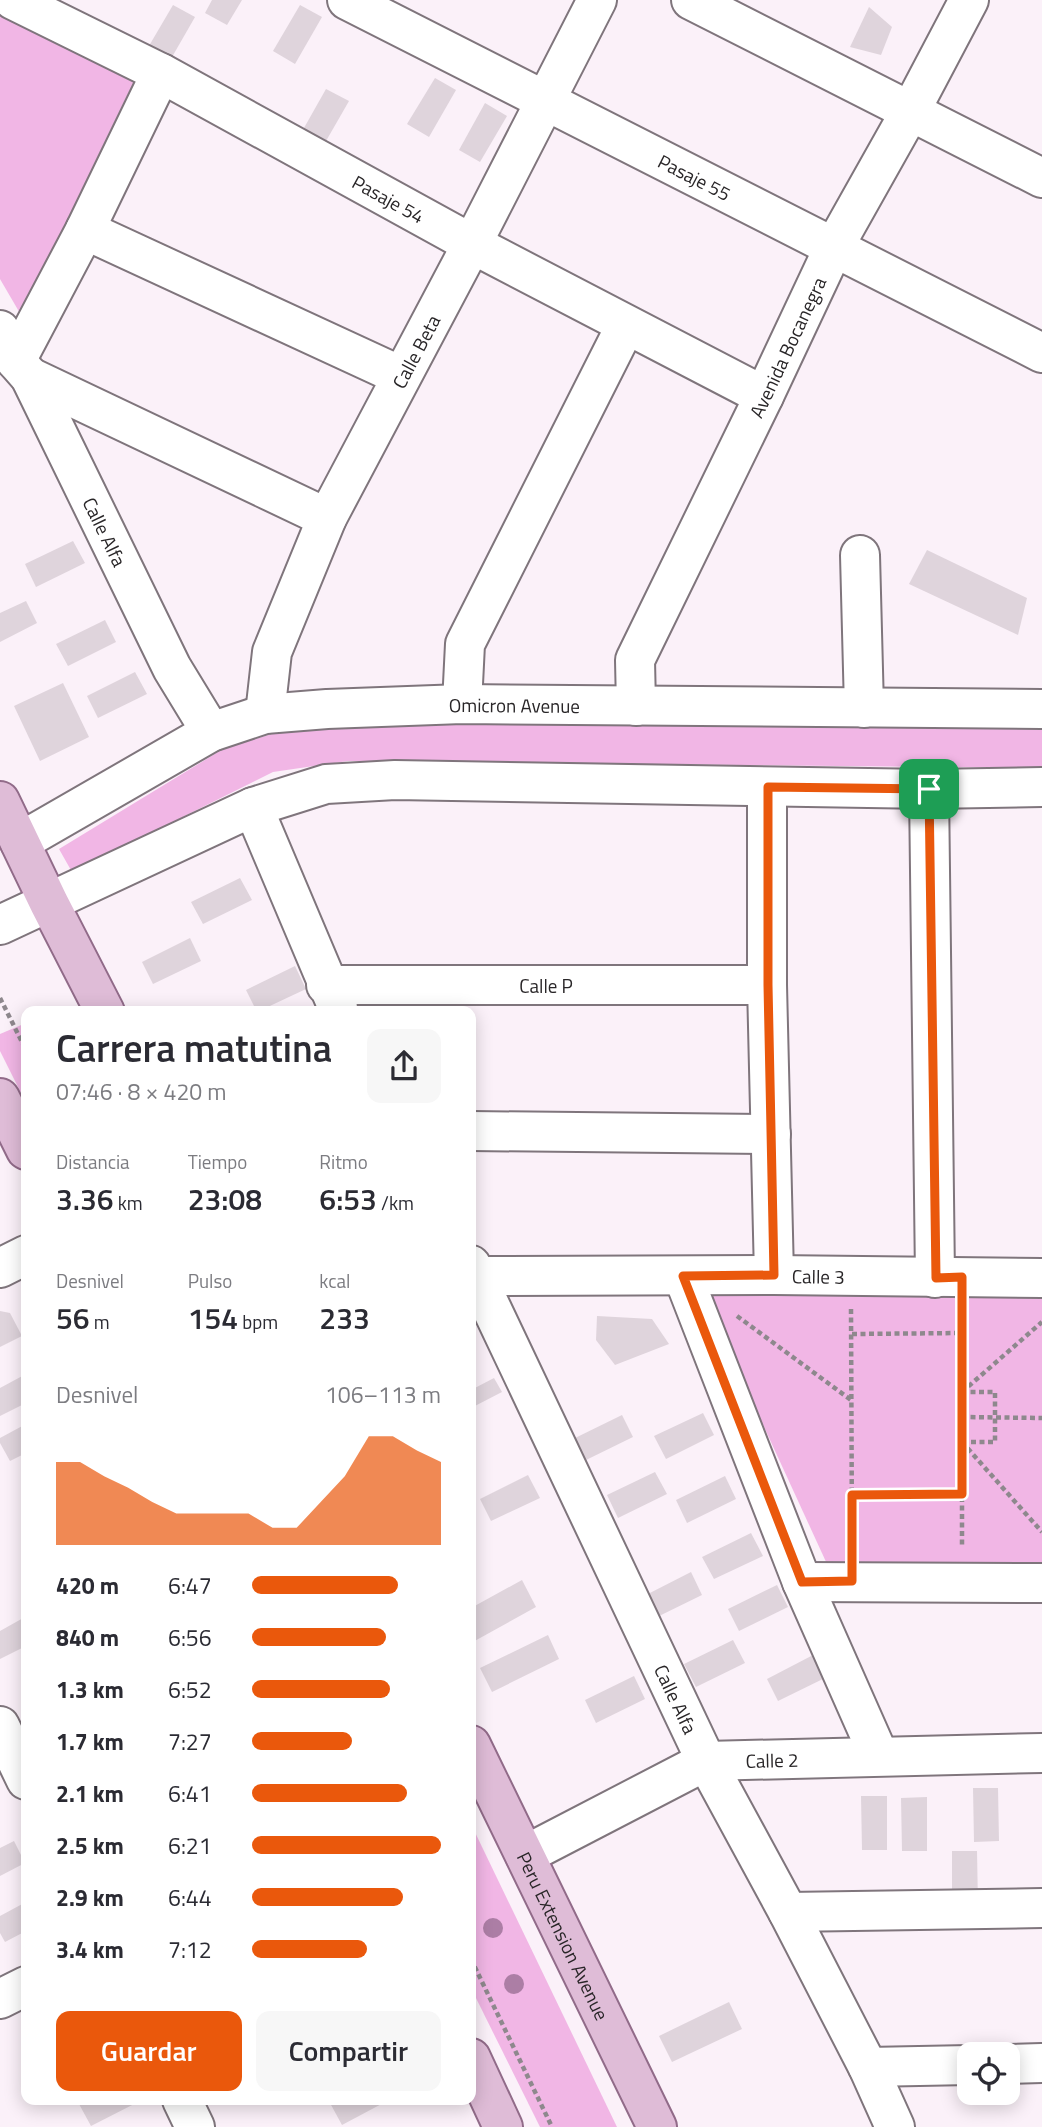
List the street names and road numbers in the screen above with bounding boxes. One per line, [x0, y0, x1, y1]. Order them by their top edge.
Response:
street label: Pasaje 55 [653, 146, 736, 207]
street label: Pasaje 54 [347, 167, 430, 230]
street label: Avenida Bocanegra [741, 271, 833, 422]
street label: Calle Beta [384, 309, 447, 393]
street label: Calle Alfa [76, 492, 135, 571]
street label: Omicron Avenue [448, 689, 580, 720]
street label: Calle P [519, 971, 573, 1000]
street label: Calle 3 [792, 1261, 845, 1290]
street label: Calle Alfa [648, 1659, 706, 1739]
street label: Calle 2 [745, 1744, 799, 1775]
street label: Peru Extension Avenue [510, 1846, 617, 2025]

